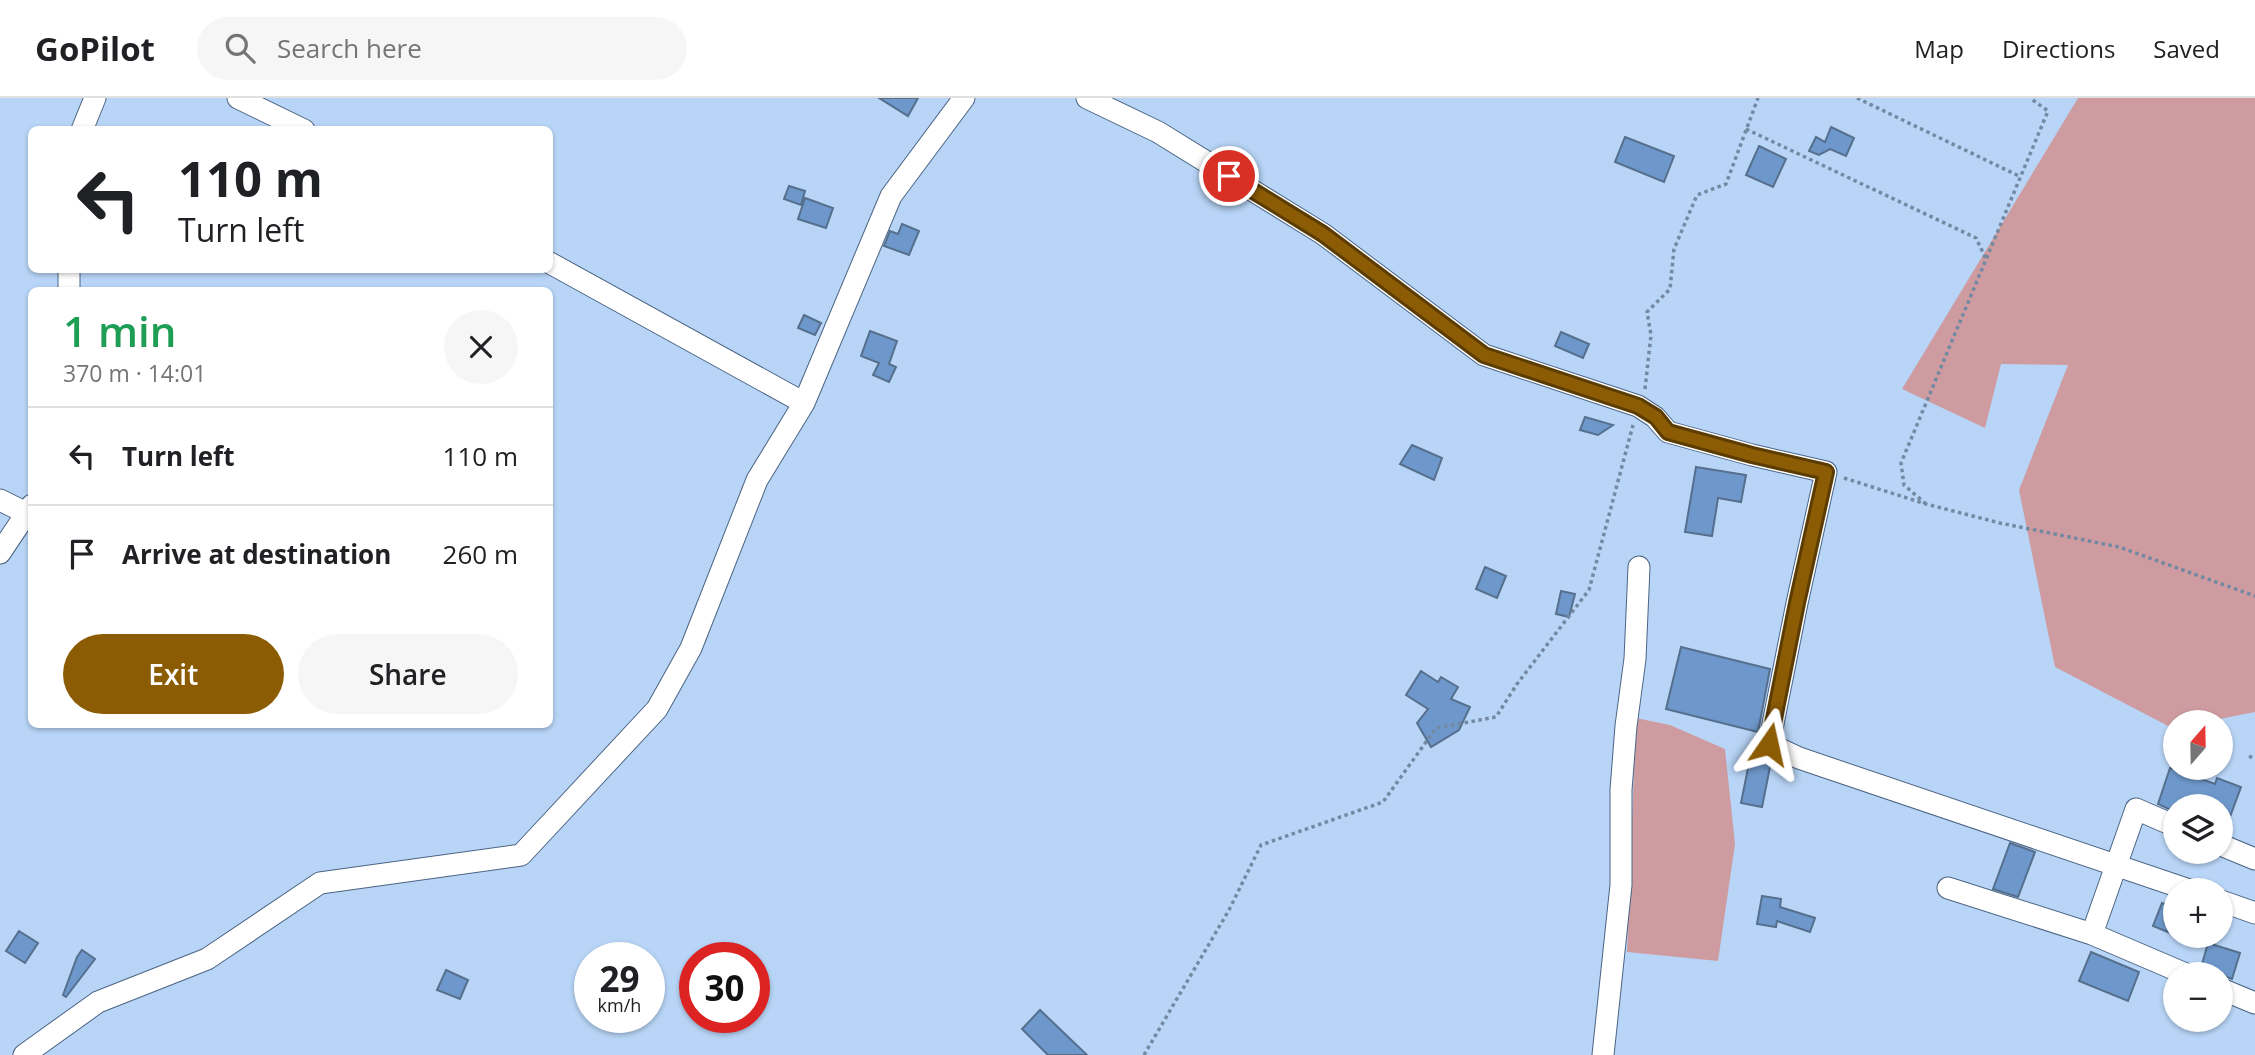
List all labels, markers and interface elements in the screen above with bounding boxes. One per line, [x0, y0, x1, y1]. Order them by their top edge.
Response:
search box [197, 17, 687, 80]
text: GoPilot [35, 26, 155, 71]
icon: search [221, 29, 259, 67]
text: Search here [277, 30, 422, 66]
text: Map [1914, 32, 1964, 65]
text: Directions [2002, 32, 2115, 65]
text: Saved [2153, 32, 2220, 65]
text: 110 m [178, 145, 323, 211]
pin [1199, 146, 1259, 206]
icon: left [63, 154, 154, 245]
icon: arrive [1210, 157, 1248, 195]
text: Turn left [178, 208, 304, 251]
text: 1 min [63, 302, 176, 359]
button: close [444, 310, 518, 384]
text: 370 m · 14:01 [63, 357, 206, 389]
icon: left [63, 437, 101, 475]
text: Turn left [122, 438, 234, 474]
text: 110 m [443, 438, 518, 474]
icon: arrive [63, 535, 101, 573]
text: Arrive at destination [122, 536, 391, 572]
text: 260 m [443, 536, 518, 572]
button: Exit [63, 634, 284, 714]
button: Share [298, 634, 518, 714]
position arrow [1732, 707, 1806, 781]
north arrow [2163, 710, 2233, 780]
map controls [2163, 710, 2233, 1032]
button: layers [2163, 794, 2233, 864]
button: + [2163, 878, 2233, 948]
speed limit sign: 30 [679, 942, 770, 1033]
text: 29 [599, 955, 640, 1002]
button: − [2163, 962, 2233, 1032]
text: km/h [598, 993, 641, 1017]

